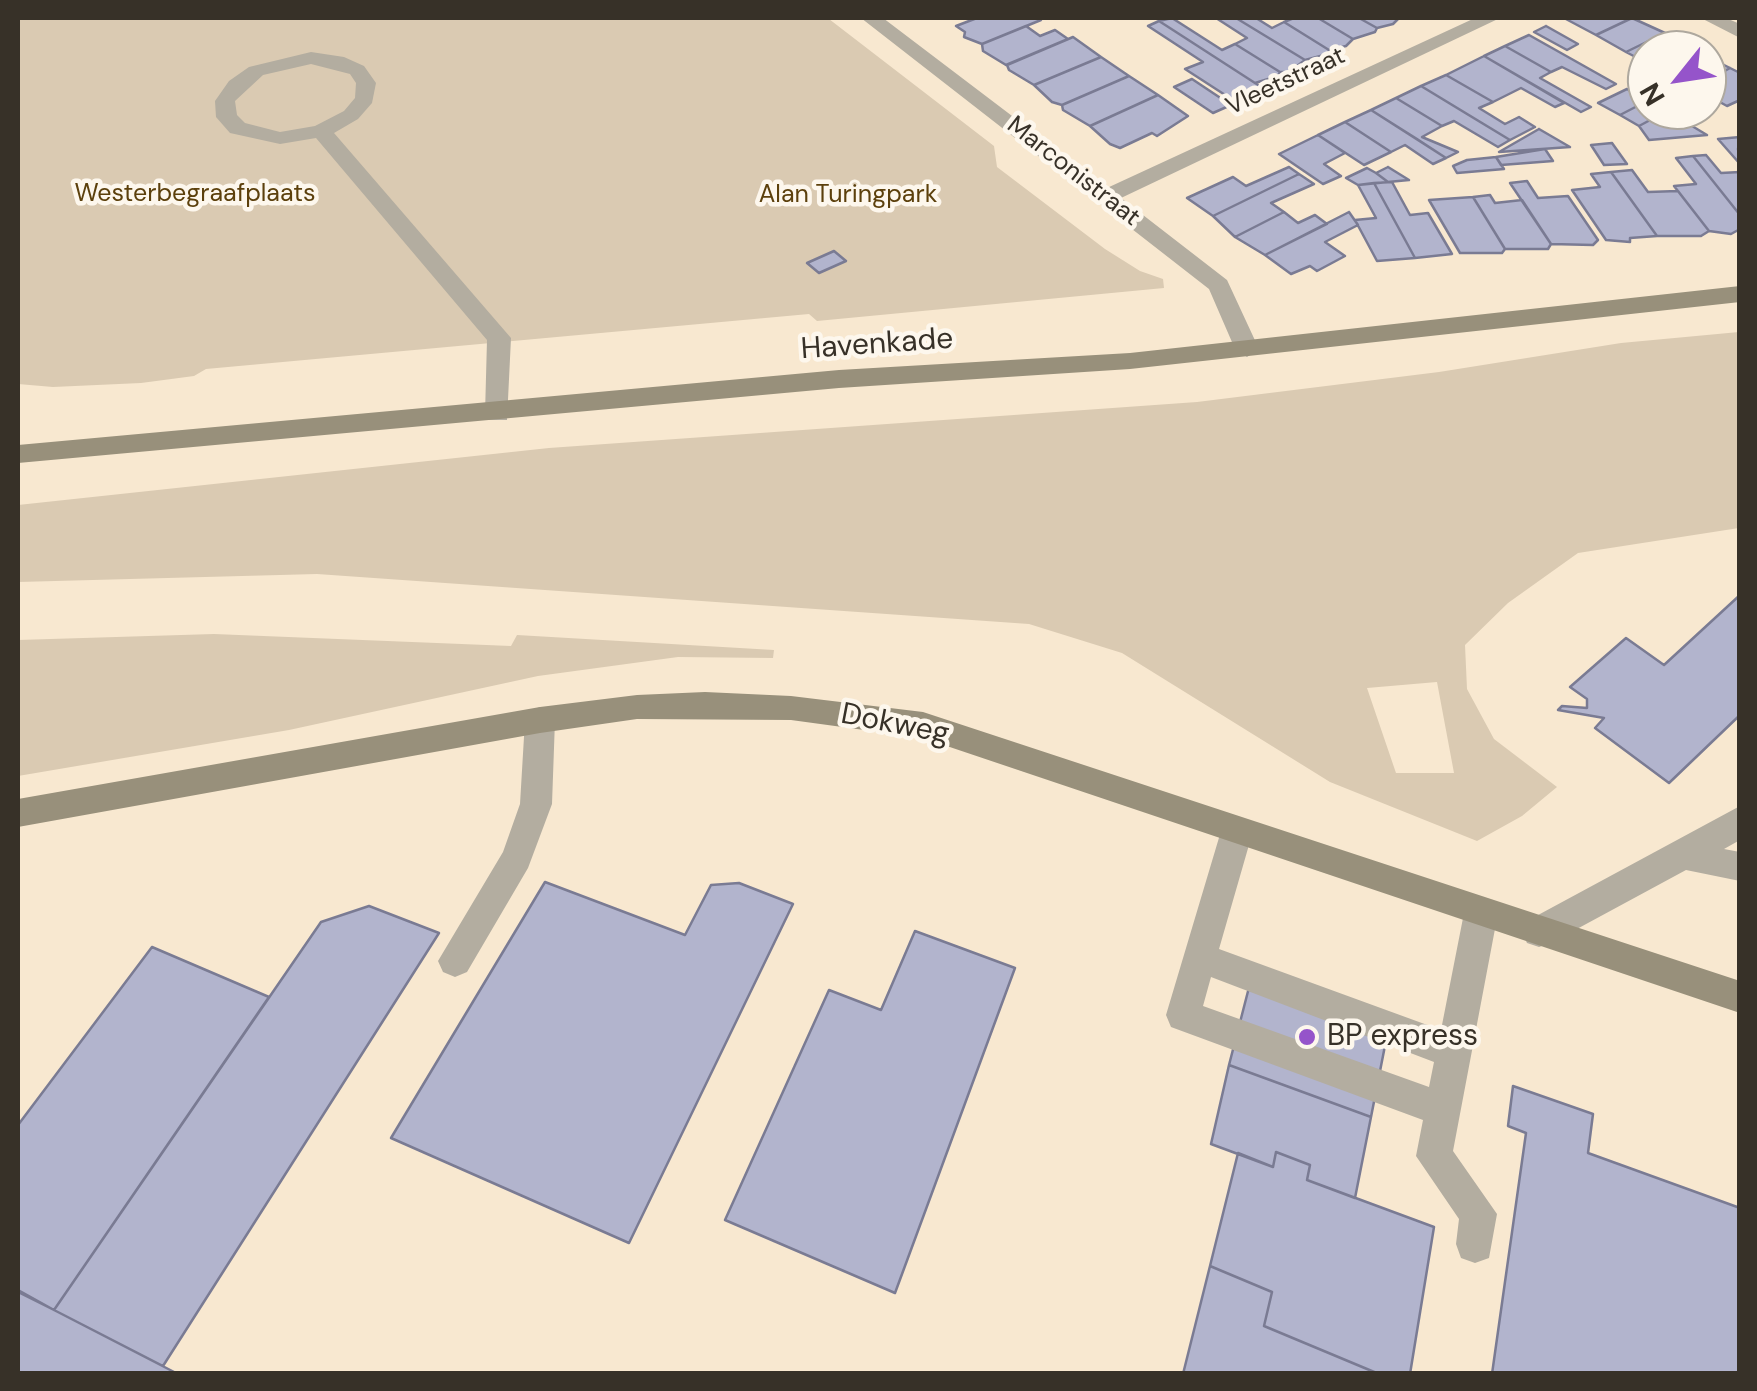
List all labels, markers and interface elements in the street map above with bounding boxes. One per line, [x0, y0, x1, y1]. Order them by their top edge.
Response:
north arrow [1627, 30, 1727, 130]
street label: Vleetstraat [1222, 41, 1350, 123]
text: N [1631, 76, 1673, 112]
street label: Marconistraat [1000, 111, 1146, 233]
park label: Westerbegraafplaats [74, 179, 316, 209]
park label: Alan Turingpark [759, 180, 937, 210]
street label: Havenkade [800, 322, 954, 368]
street label: Dokweg [838, 697, 952, 753]
place label: BP express [1327, 1019, 1478, 1055]
marker: BP express [1296, 1026, 1318, 1048]

